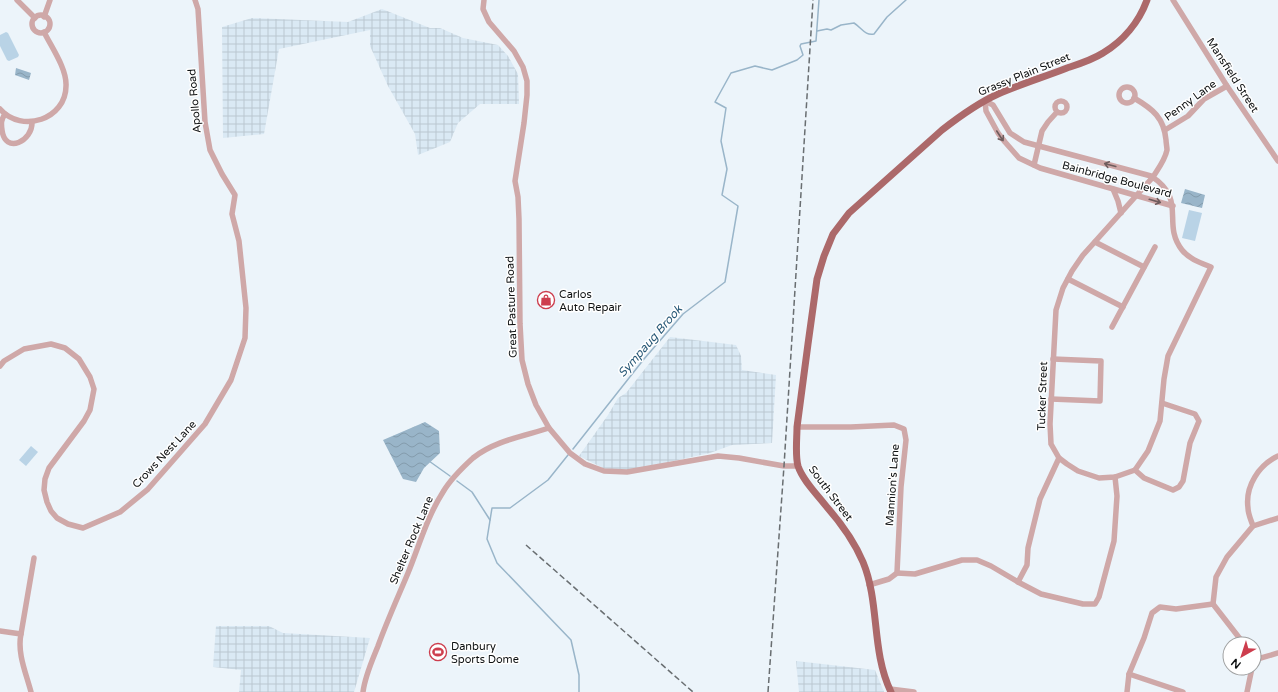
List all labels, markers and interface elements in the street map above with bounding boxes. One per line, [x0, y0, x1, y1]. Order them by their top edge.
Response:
street label: Mansfield Street [1204, 36, 1261, 115]
street label: Grassy Plain Street [976, 50, 1072, 99]
street label: Apollo Road [185, 68, 204, 134]
street label: Penny Lane [1162, 77, 1219, 124]
one-way arrow [996, 130, 1004, 141]
street label: Bainbridge Boulevard [1061, 159, 1173, 200]
one-way arrow [1104, 161, 1117, 168]
one-way arrow [1148, 198, 1161, 205]
street label: Great Pasture Road [503, 256, 520, 358]
place label: Carlos Auto Repair [559, 288, 622, 314]
shop icon: Carlos Auto Repair [536, 290, 556, 310]
water label: Sympaug Brook [615, 301, 686, 380]
street label: Tucker Street [1035, 361, 1050, 431]
street label: Crows Nest Lane [130, 418, 199, 491]
street label: Mannion's Lane [883, 444, 902, 527]
street label: South Street [806, 463, 855, 523]
street label: Shelter Rock Lane [387, 494, 436, 586]
north arrow [1222, 636, 1262, 676]
place label: Danbury Sports Dome [451, 640, 519, 666]
sports icon: Danbury Sports Dome [428, 642, 448, 662]
text: N [1228, 656, 1244, 671]

